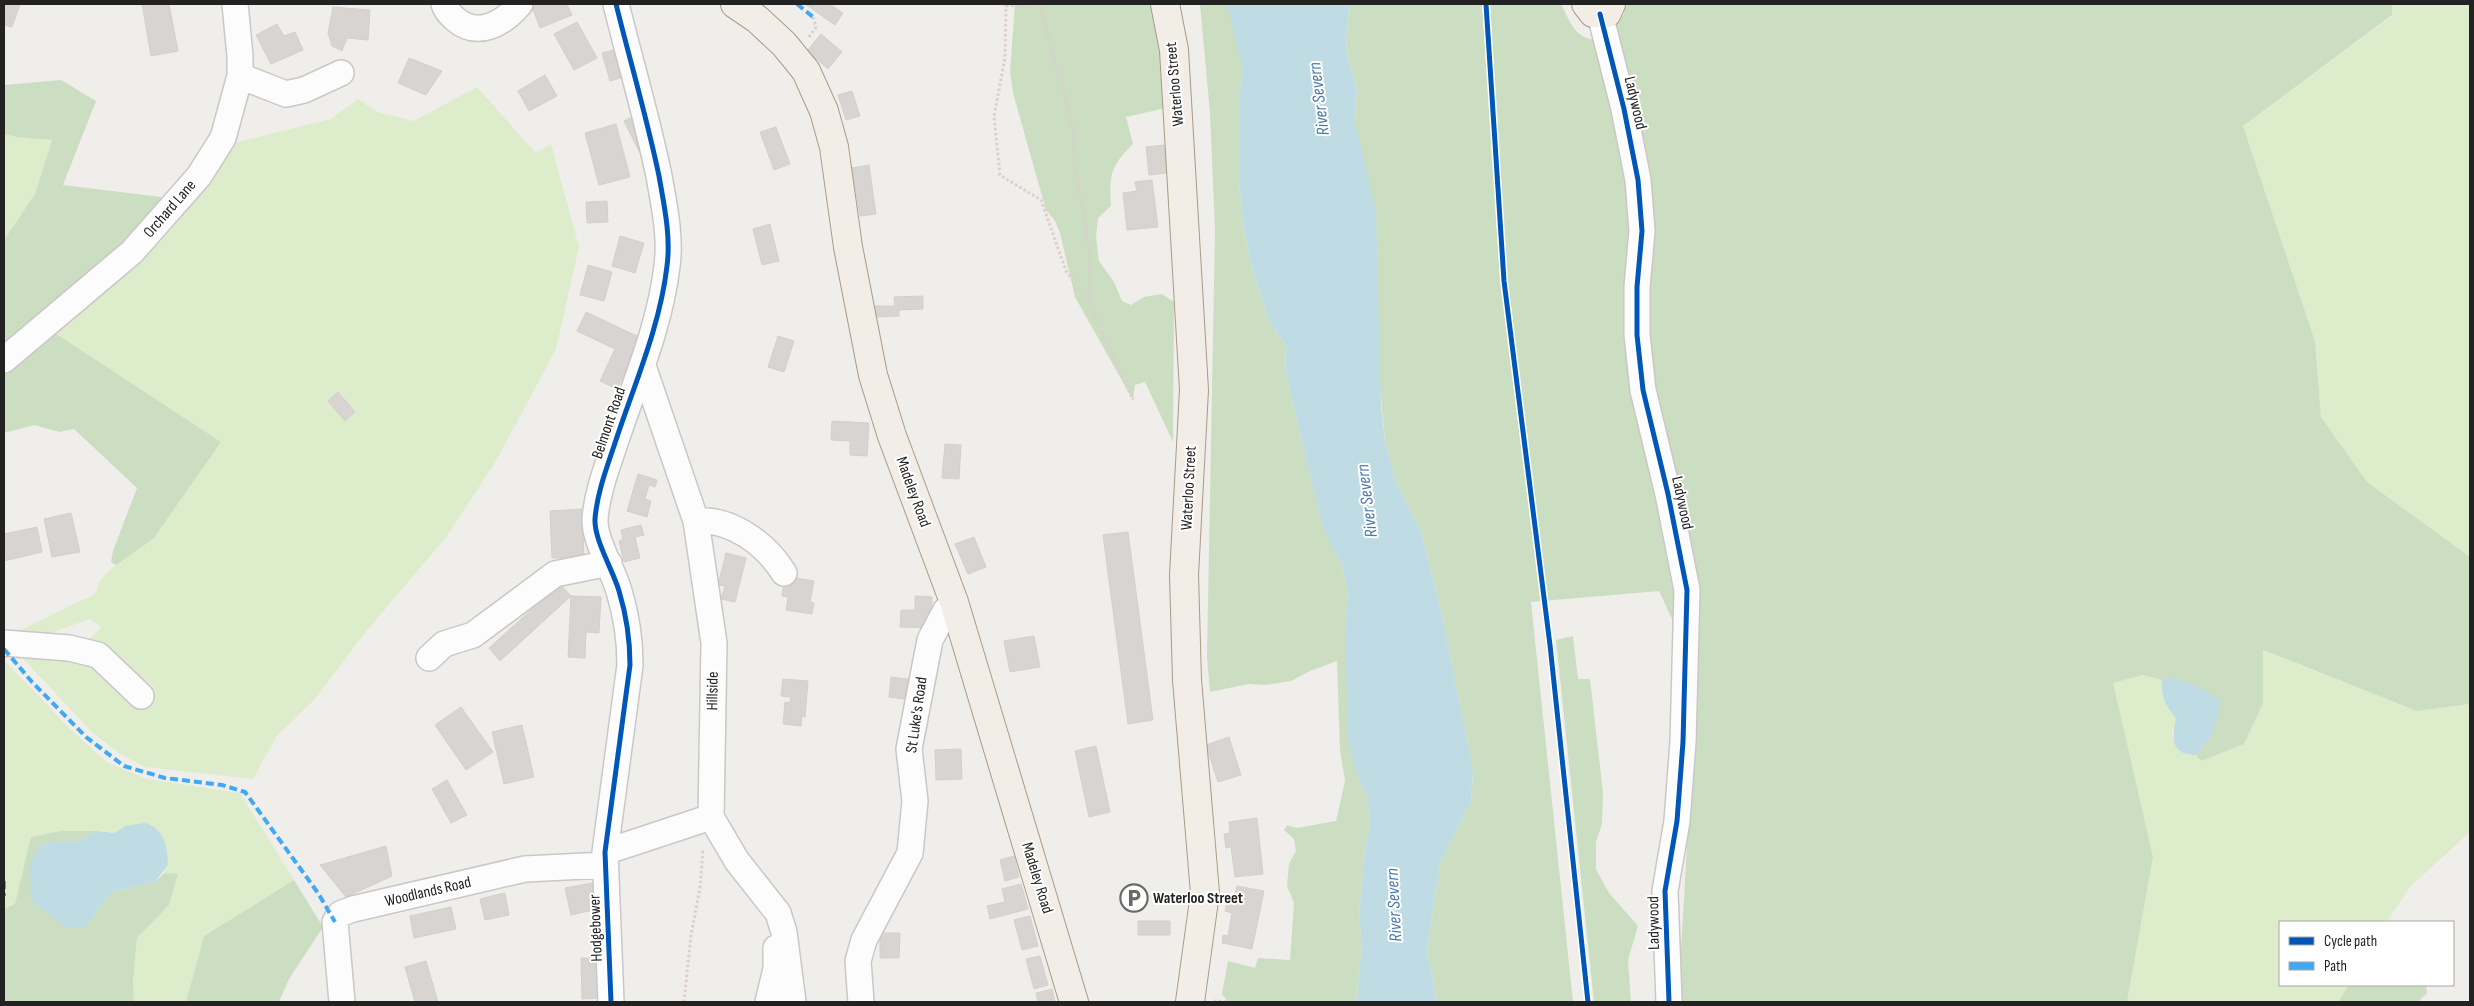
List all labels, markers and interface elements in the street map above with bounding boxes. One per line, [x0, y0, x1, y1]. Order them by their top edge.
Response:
street label: Waterloo Street [1162, 41, 1188, 127]
water label: River Severn [1304, 61, 1334, 137]
street label: Ladywood [1620, 75, 1650, 131]
street label: Orchard Lane [140, 176, 200, 242]
street label: Belmont Road [588, 385, 630, 461]
street label: Waterloo Street [1177, 445, 1201, 531]
street label: Madeley Road [892, 454, 934, 530]
water label: River Severn [1352, 463, 1382, 539]
street label: Ladywood [1667, 475, 1697, 531]
street label: Hillside [703, 671, 723, 711]
street label: St Luke's Road [902, 676, 932, 754]
street label: Madeley Road [1017, 840, 1057, 916]
water label: River Severn [1382, 867, 1406, 942]
street label: Woodlands Road [383, 873, 473, 911]
parking icon: Waterloo Street [1119, 883, 1149, 913]
place label: Waterloo Street [1153, 889, 1243, 908]
street label: Hodgebower [585, 894, 607, 962]
street label: Ladywood [1644, 896, 1664, 950]
legend [2279, 921, 2454, 986]
text: Cycle path [2324, 932, 2377, 951]
text: Path [2324, 957, 2347, 976]

